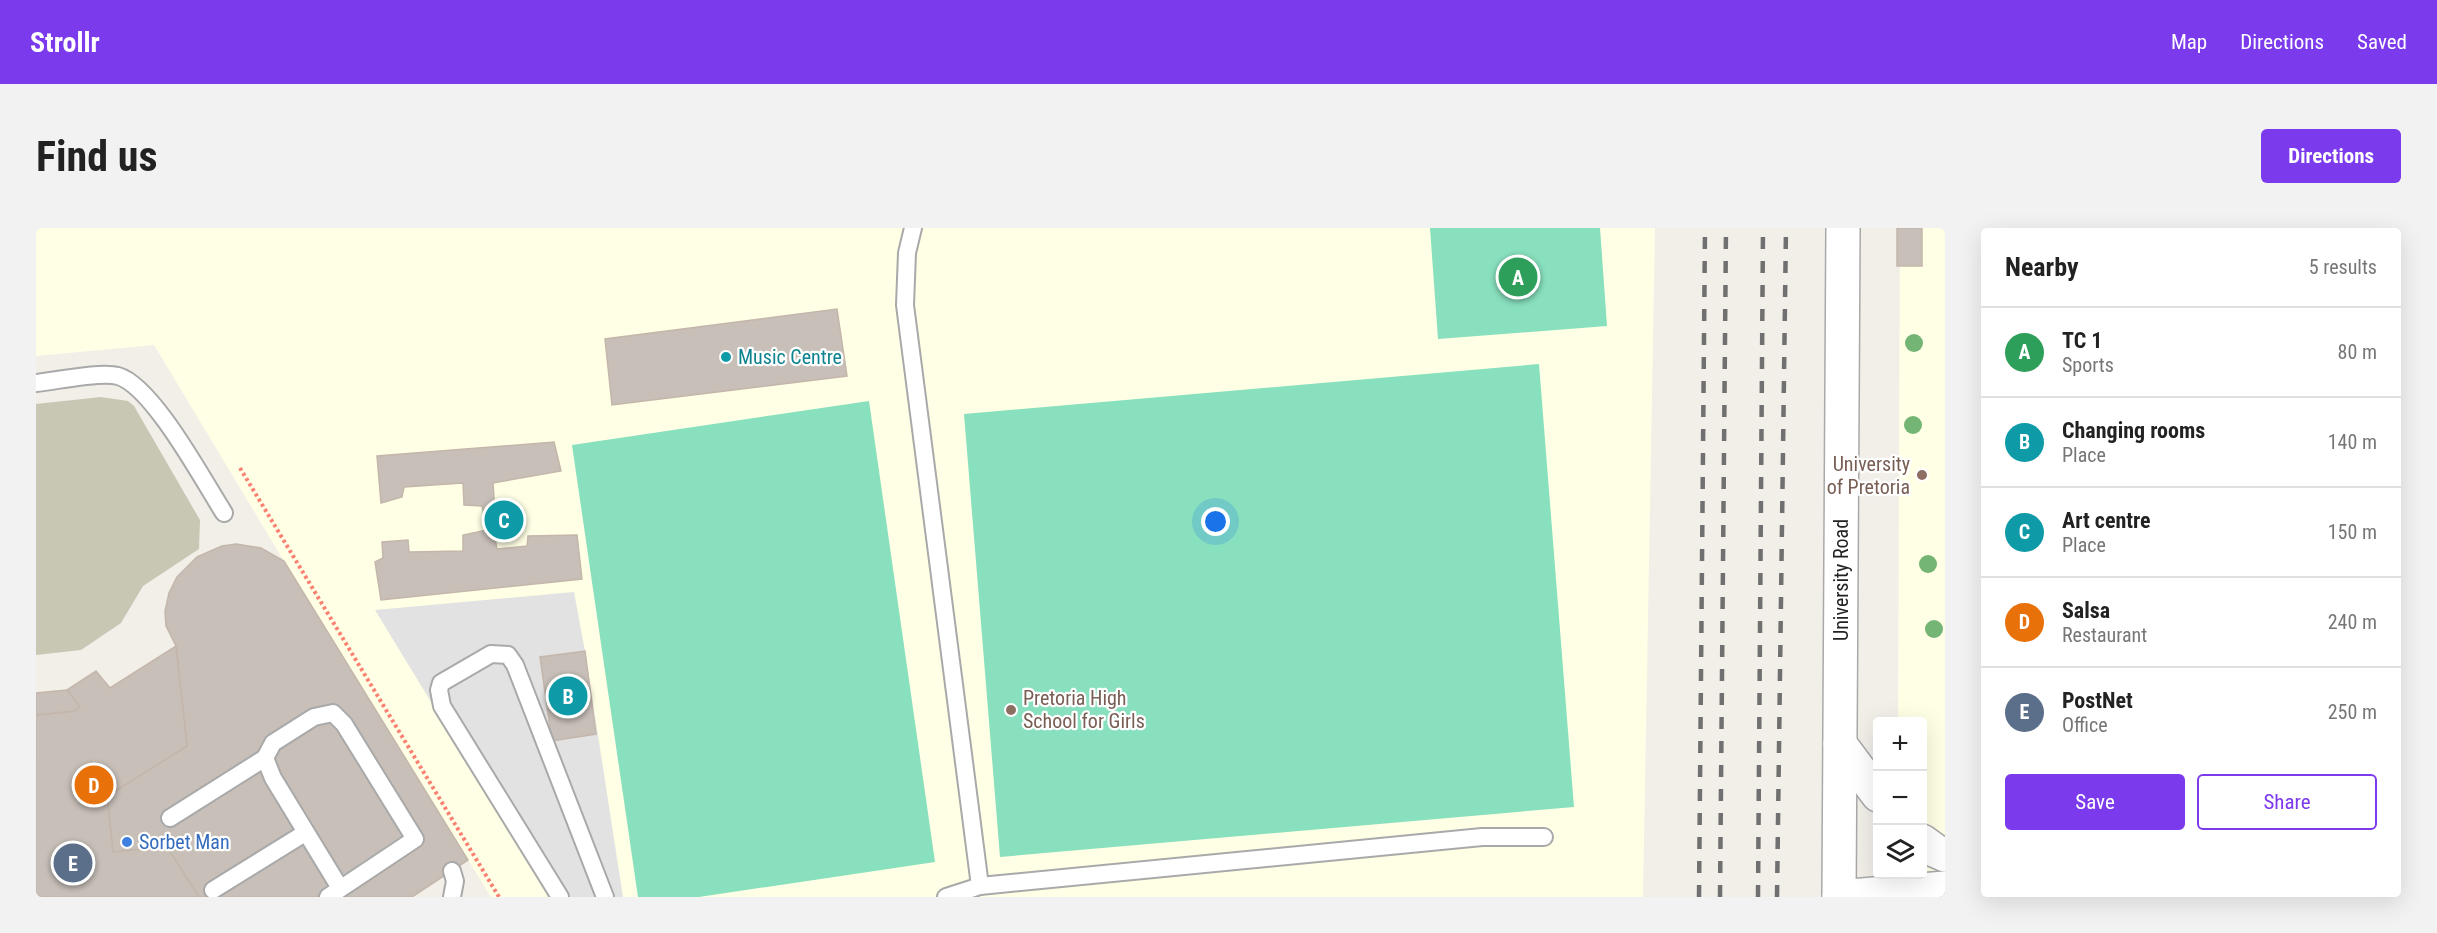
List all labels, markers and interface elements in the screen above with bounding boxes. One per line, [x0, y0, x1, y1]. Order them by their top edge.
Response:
text: Strollr [30, 26, 100, 59]
text: Map [2171, 30, 2207, 54]
text: Directions [2240, 30, 2324, 54]
text: Saved [2357, 30, 2407, 54]
button: Directions [2261, 129, 2401, 183]
text: Find us [36, 132, 157, 181]
text: Nearby [2005, 252, 2079, 282]
pin: A [1498, 254, 1538, 300]
text: 5 results [2309, 255, 2377, 279]
text: TC 1 [2062, 328, 2102, 353]
text: A [2019, 340, 2030, 364]
text: 80 m [2338, 340, 2377, 364]
place label: Music Centre [738, 345, 842, 369]
marker: Music Centre [719, 350, 733, 364]
text: Sports [2062, 353, 2114, 377]
text: Changing rooms [2062, 418, 2205, 443]
text: B [2019, 430, 2030, 454]
text: 140 m [2328, 430, 2377, 454]
text: Place [2062, 443, 2106, 467]
place label: University of Pretoria [1827, 452, 1910, 499]
marker: University of Pretoria [1915, 468, 1929, 482]
pin: C [484, 498, 524, 542]
your location [1201, 507, 1230, 536]
text: Art centre [2062, 508, 2151, 533]
street label: University Road [1829, 519, 1853, 641]
text: C [2019, 520, 2030, 544]
text: 150 m [2328, 520, 2377, 544]
text: Place [2062, 533, 2106, 557]
text: Salsa [2062, 598, 2110, 623]
text: D [2019, 610, 2030, 634]
text: 240 m [2328, 610, 2377, 634]
text: Restaurant [2062, 623, 2147, 647]
pin: B [548, 674, 588, 718]
place label: Pretoria High School for Girls [1023, 686, 1145, 733]
text: PostNet [2062, 688, 2133, 713]
text: E [2020, 700, 2029, 724]
text: 250 m [2328, 700, 2377, 724]
marker: Pretoria High School for Girls [1004, 703, 1018, 717]
text: Office [2062, 713, 2108, 737]
map controls [1873, 717, 1927, 879]
button: + [1873, 717, 1927, 771]
pin: D [74, 762, 114, 808]
button: − [1873, 771, 1927, 825]
button: Save [2005, 774, 2185, 830]
button: Share [2197, 774, 2377, 830]
button: layers [1873, 825, 1927, 879]
place label: Sorbet Man [139, 830, 230, 854]
marker: Sorbet Man [120, 835, 134, 849]
pin: E [54, 840, 93, 886]

